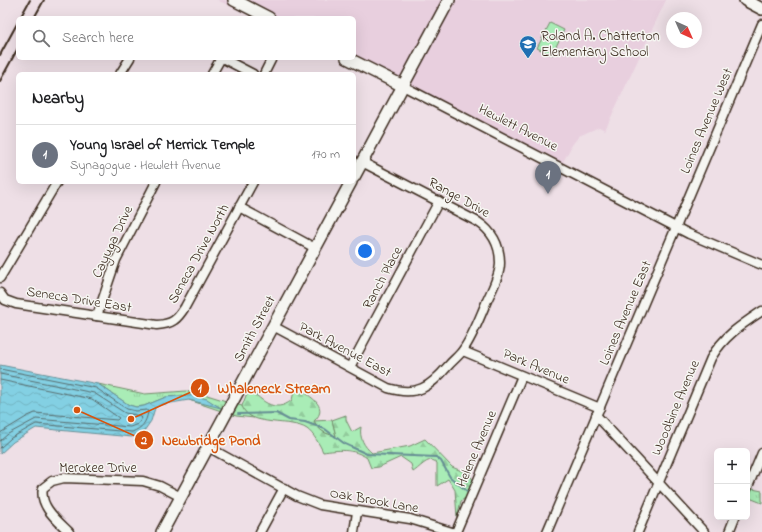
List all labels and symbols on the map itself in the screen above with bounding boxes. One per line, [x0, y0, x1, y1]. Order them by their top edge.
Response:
north arrow [666, 12, 702, 48]
place label: Roland A. Chatterton Elementary School [541, 26, 660, 64]
school or university icon: Roland A. Chatterton Elementary School [518, 34, 538, 59]
street label: Loines Avenue West [675, 65, 739, 177]
street label: Hewlett Avenue [475, 99, 562, 157]
pin: 1 [535, 161, 561, 194]
street label: Range Drive [424, 172, 494, 225]
street label: Seneca Drive North [163, 200, 235, 308]
street label: Cayuga Drive [87, 202, 140, 282]
your location [355, 241, 375, 261]
street label: Ranch Place [358, 242, 409, 313]
street label: Loines Avenue East [594, 257, 658, 369]
street label: Seneca Drive East [25, 281, 133, 319]
street label: Smith Street [229, 292, 281, 366]
street label: Park Avenue East [295, 317, 395, 383]
street label: Park Avenue [499, 344, 573, 391]
street label: Woodbine Avenue [646, 356, 706, 459]
callout: Whaleneck Stream [190, 375, 339, 402]
text: Whaleneck Stream [218, 378, 331, 400]
text: 1 [198, 380, 202, 398]
street label: Helene Avenue [451, 407, 503, 491]
callout: Newbridge Pond [134, 427, 269, 454]
text: Newbridge Pond [162, 430, 261, 454]
text: 2 [140, 432, 147, 450]
street label: Merokee Drive [59, 458, 137, 479]
street label: Oak Brook Lane [328, 483, 421, 519]

